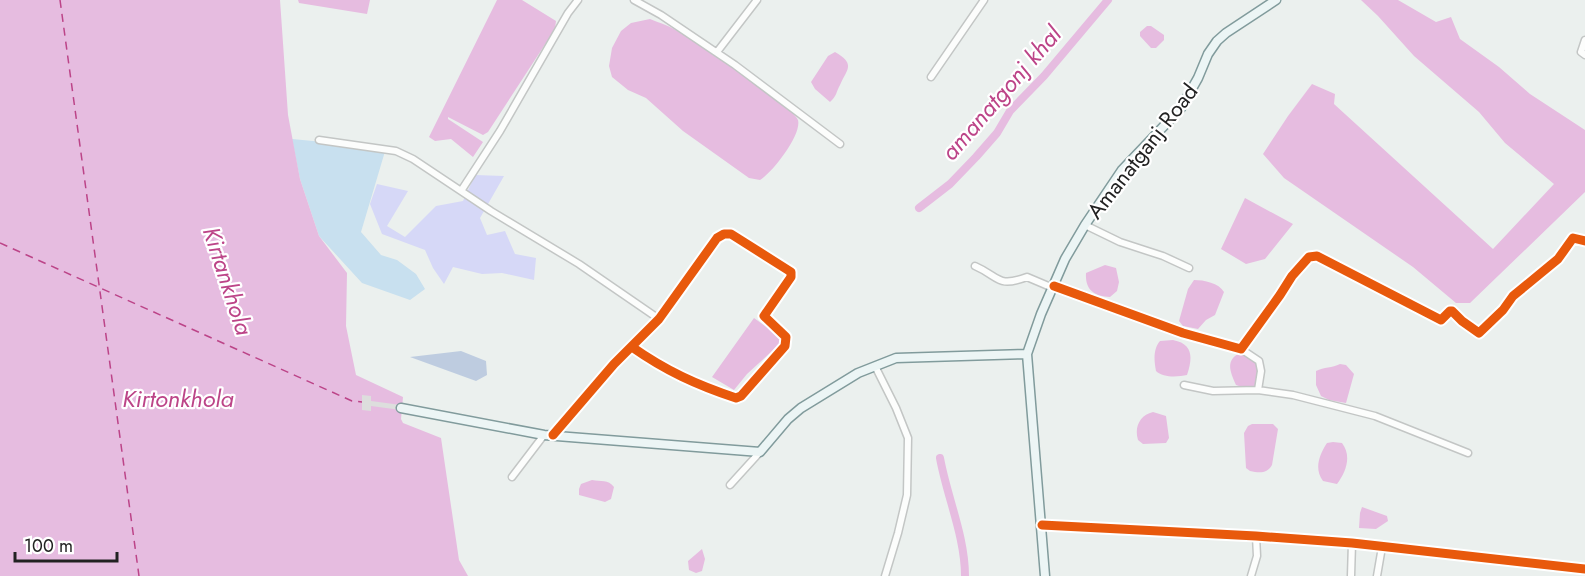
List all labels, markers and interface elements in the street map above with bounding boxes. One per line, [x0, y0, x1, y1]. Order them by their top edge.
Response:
water label: amanatgonj khal [933, 17, 1070, 168]
street label: Amanatganj Road [1079, 77, 1205, 225]
water label: Kirtankhola [194, 222, 262, 340]
water label: Kirtonkhola [122, 381, 234, 416]
scale bar [15, 525, 117, 563]
text: 100 m [24, 533, 73, 559]

